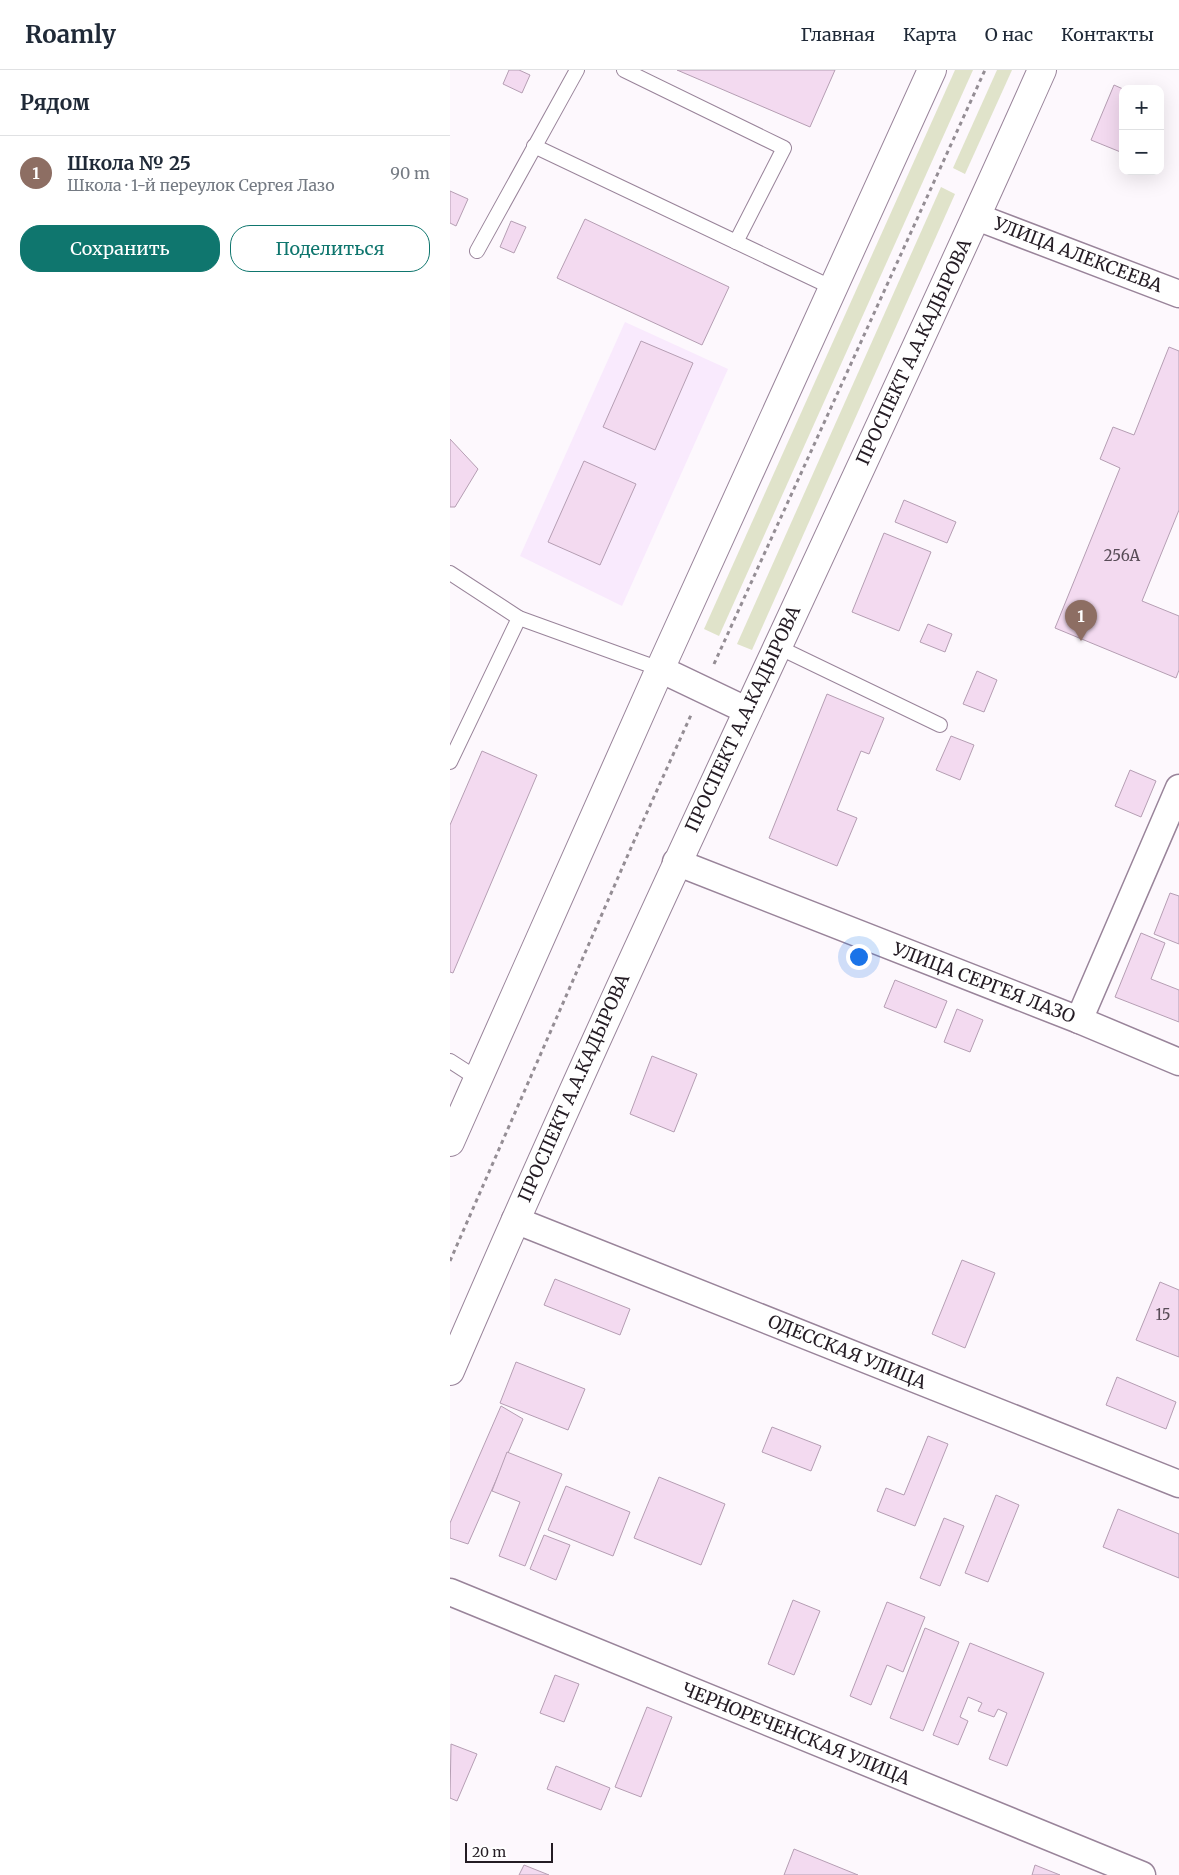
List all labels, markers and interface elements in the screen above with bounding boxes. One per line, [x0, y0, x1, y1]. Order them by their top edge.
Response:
text: Roamly [25, 19, 116, 50]
text: Главная [800, 23, 875, 46]
text: Карта [903, 23, 957, 46]
text: О нас [985, 23, 1033, 46]
text: Контакты [1061, 23, 1154, 46]
map controls [1119, 85, 1164, 175]
button: + [1119, 85, 1164, 130]
text: Рядом [20, 89, 90, 116]
button: − [1119, 130, 1164, 175]
text: Школа № 25 [67, 151, 191, 175]
text: 1 [32, 163, 40, 183]
text: 90 m [390, 163, 430, 183]
text: Школа · 1-й переулок Сергея Лазо [67, 175, 335, 195]
street label: УЛИЦА АЛЕКСЕЕВА [990, 211, 1166, 297]
button: Сохранить [20, 225, 220, 272]
button: Поделиться [230, 225, 430, 272]
street label: ПРОСПЕКТ А.А.КАДЫРОВА [851, 235, 976, 469]
house number: 256А [1104, 546, 1141, 565]
pin: 1 [1065, 600, 1097, 641]
street label: ПРОСПЕКТ А.А.КАДЫРОВА [680, 602, 805, 836]
street label: УЛИЦА СЕРГЕЯ ЛАЗО [889, 937, 1079, 1028]
your location [846, 944, 872, 970]
street label: ПРОСПЕКТ А.А.КАДЫРОВА [513, 970, 634, 1205]
house number: 15 [1155, 1305, 1171, 1324]
street label: ОДЕССКАЯ УЛИЦА [765, 1309, 930, 1394]
street label: ЧЕРНОРЕЧЕНСКАЯ УЛИЦА [679, 1677, 914, 1790]
scale bar [465, 1840, 552, 1863]
text: 20 m [472, 1843, 506, 1861]

